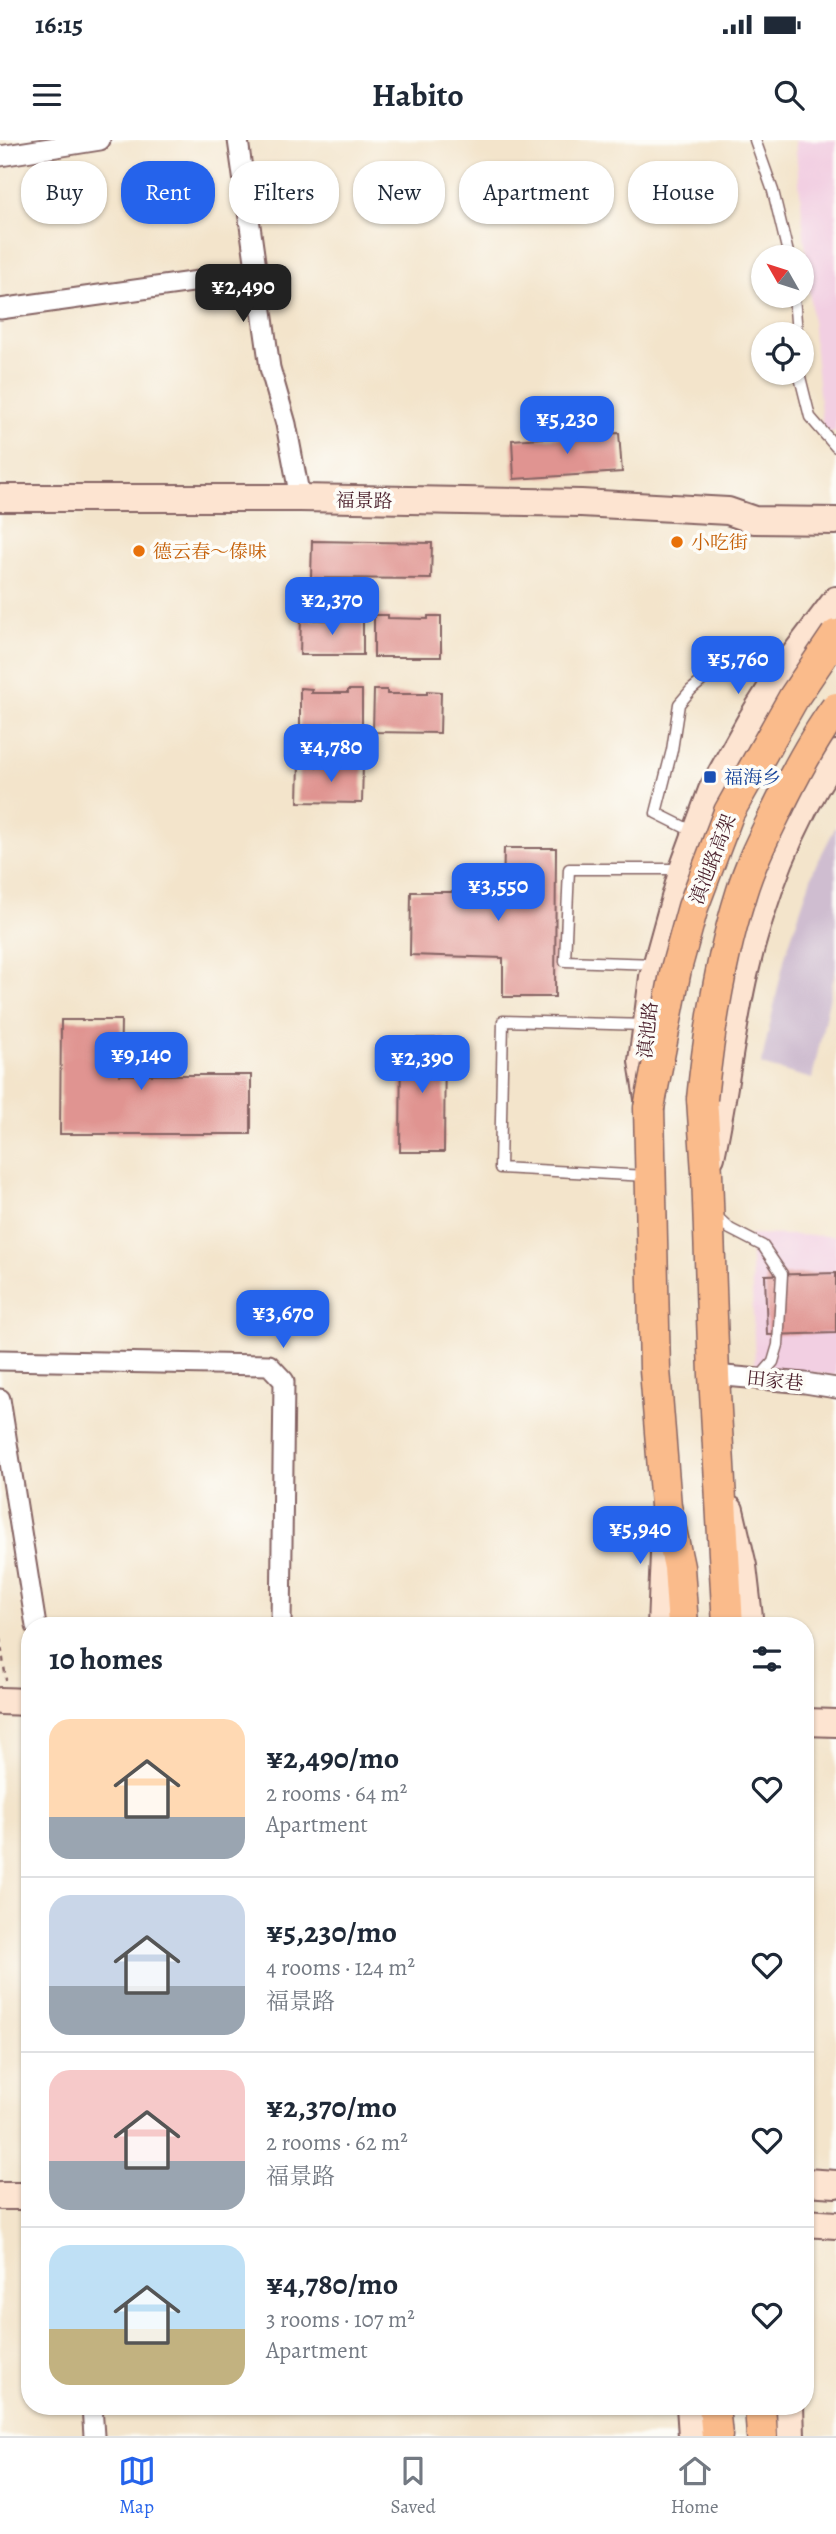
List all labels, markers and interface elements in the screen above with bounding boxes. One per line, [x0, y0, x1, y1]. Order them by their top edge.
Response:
text: 16:15 [35, 7, 83, 42]
text: Habito [372, 73, 464, 117]
icon: menu [28, 76, 66, 114]
icon: search [770, 76, 808, 114]
chip: Buy [21, 161, 107, 224]
chip: Rent [121, 161, 215, 224]
chip: Filters [229, 161, 339, 224]
chip: New [353, 161, 445, 224]
chip: Apartment [459, 161, 614, 224]
chip: House [628, 161, 738, 224]
north arrow [751, 245, 814, 308]
map controls [751, 245, 814, 385]
pin: ¥2,490 [186, 264, 300, 324]
text: ¥2,490 [211, 271, 275, 302]
button: locate [751, 322, 814, 385]
pin: ¥5,230 [510, 396, 624, 456]
text: ¥5,230 [536, 403, 598, 434]
street label: 福景路 [335, 488, 393, 514]
place label: 小吃街 [691, 530, 748, 556]
marker: 小吃街 [669, 534, 685, 550]
place label: 德云春～傣味 [153, 539, 267, 565]
marker: 德云春～傣味 [131, 543, 147, 559]
pin: ¥2,370 [275, 578, 389, 637]
text: ¥2,370 [301, 584, 363, 615]
pin: ¥5,760 [681, 636, 795, 696]
text: ¥5,760 [707, 643, 769, 674]
pin: ¥4,780 [274, 724, 388, 784]
text: ¥4,780 [300, 731, 362, 762]
place label: 福海乡 [724, 765, 781, 791]
marker: 福海乡 [702, 769, 718, 785]
street label: 滇池路高架 [684, 810, 742, 908]
pin: ¥3,550 [441, 864, 555, 923]
text: ¥3,550 [468, 870, 528, 901]
street label: 滇池路 [632, 1000, 664, 1060]
pin: ¥9,140 [84, 1032, 198, 1092]
pin: ¥2,390 [365, 1035, 479, 1095]
text: ¥9,140 [111, 1039, 171, 1070]
text: ¥2,390 [391, 1042, 453, 1073]
pin: ¥3,670 [226, 1290, 340, 1350]
text: ¥3,670 [252, 1297, 314, 1328]
street label: 田家巷 [745, 1365, 805, 1397]
pin: ¥5,940 [583, 1506, 697, 1566]
text: ¥5,940 [609, 1513, 671, 1544]
text: 10 homes [49, 1639, 163, 1679]
icon: filters [748, 1640, 786, 1678]
text: ¥2,490/mo [266, 1738, 399, 1778]
icon: home [105, 1747, 189, 1831]
icon: heart [748, 1770, 786, 1808]
text: 2 rooms · 64 m² [266, 1778, 407, 1809]
text: Apartment [266, 1809, 368, 1840]
text: ¥5,230/mo [266, 1912, 397, 1952]
icon: home [105, 1923, 189, 2007]
icon: heart [748, 1946, 786, 1984]
text: 4 rooms · 124 m² [266, 1952, 415, 1983]
text: 福景路 [266, 1986, 335, 2017]
text: ¥2,370/mo [266, 2087, 397, 2127]
icon: home [105, 2098, 189, 2182]
icon: heart [748, 2121, 786, 2159]
text: 2 rooms · 62 m² [266, 2127, 408, 2158]
text: 福景路 [266, 2161, 335, 2192]
text: ¥4,780/mo [266, 2264, 398, 2304]
icon: home [105, 2273, 189, 2357]
icon: heart [748, 2296, 786, 2334]
text: 3 rooms · 107 m² [266, 2304, 415, 2335]
text: Apartment [266, 2335, 368, 2366]
tab: Map [118, 2452, 156, 2520]
tab: Saved [391, 2452, 436, 2520]
tab: Home [671, 2452, 718, 2520]

